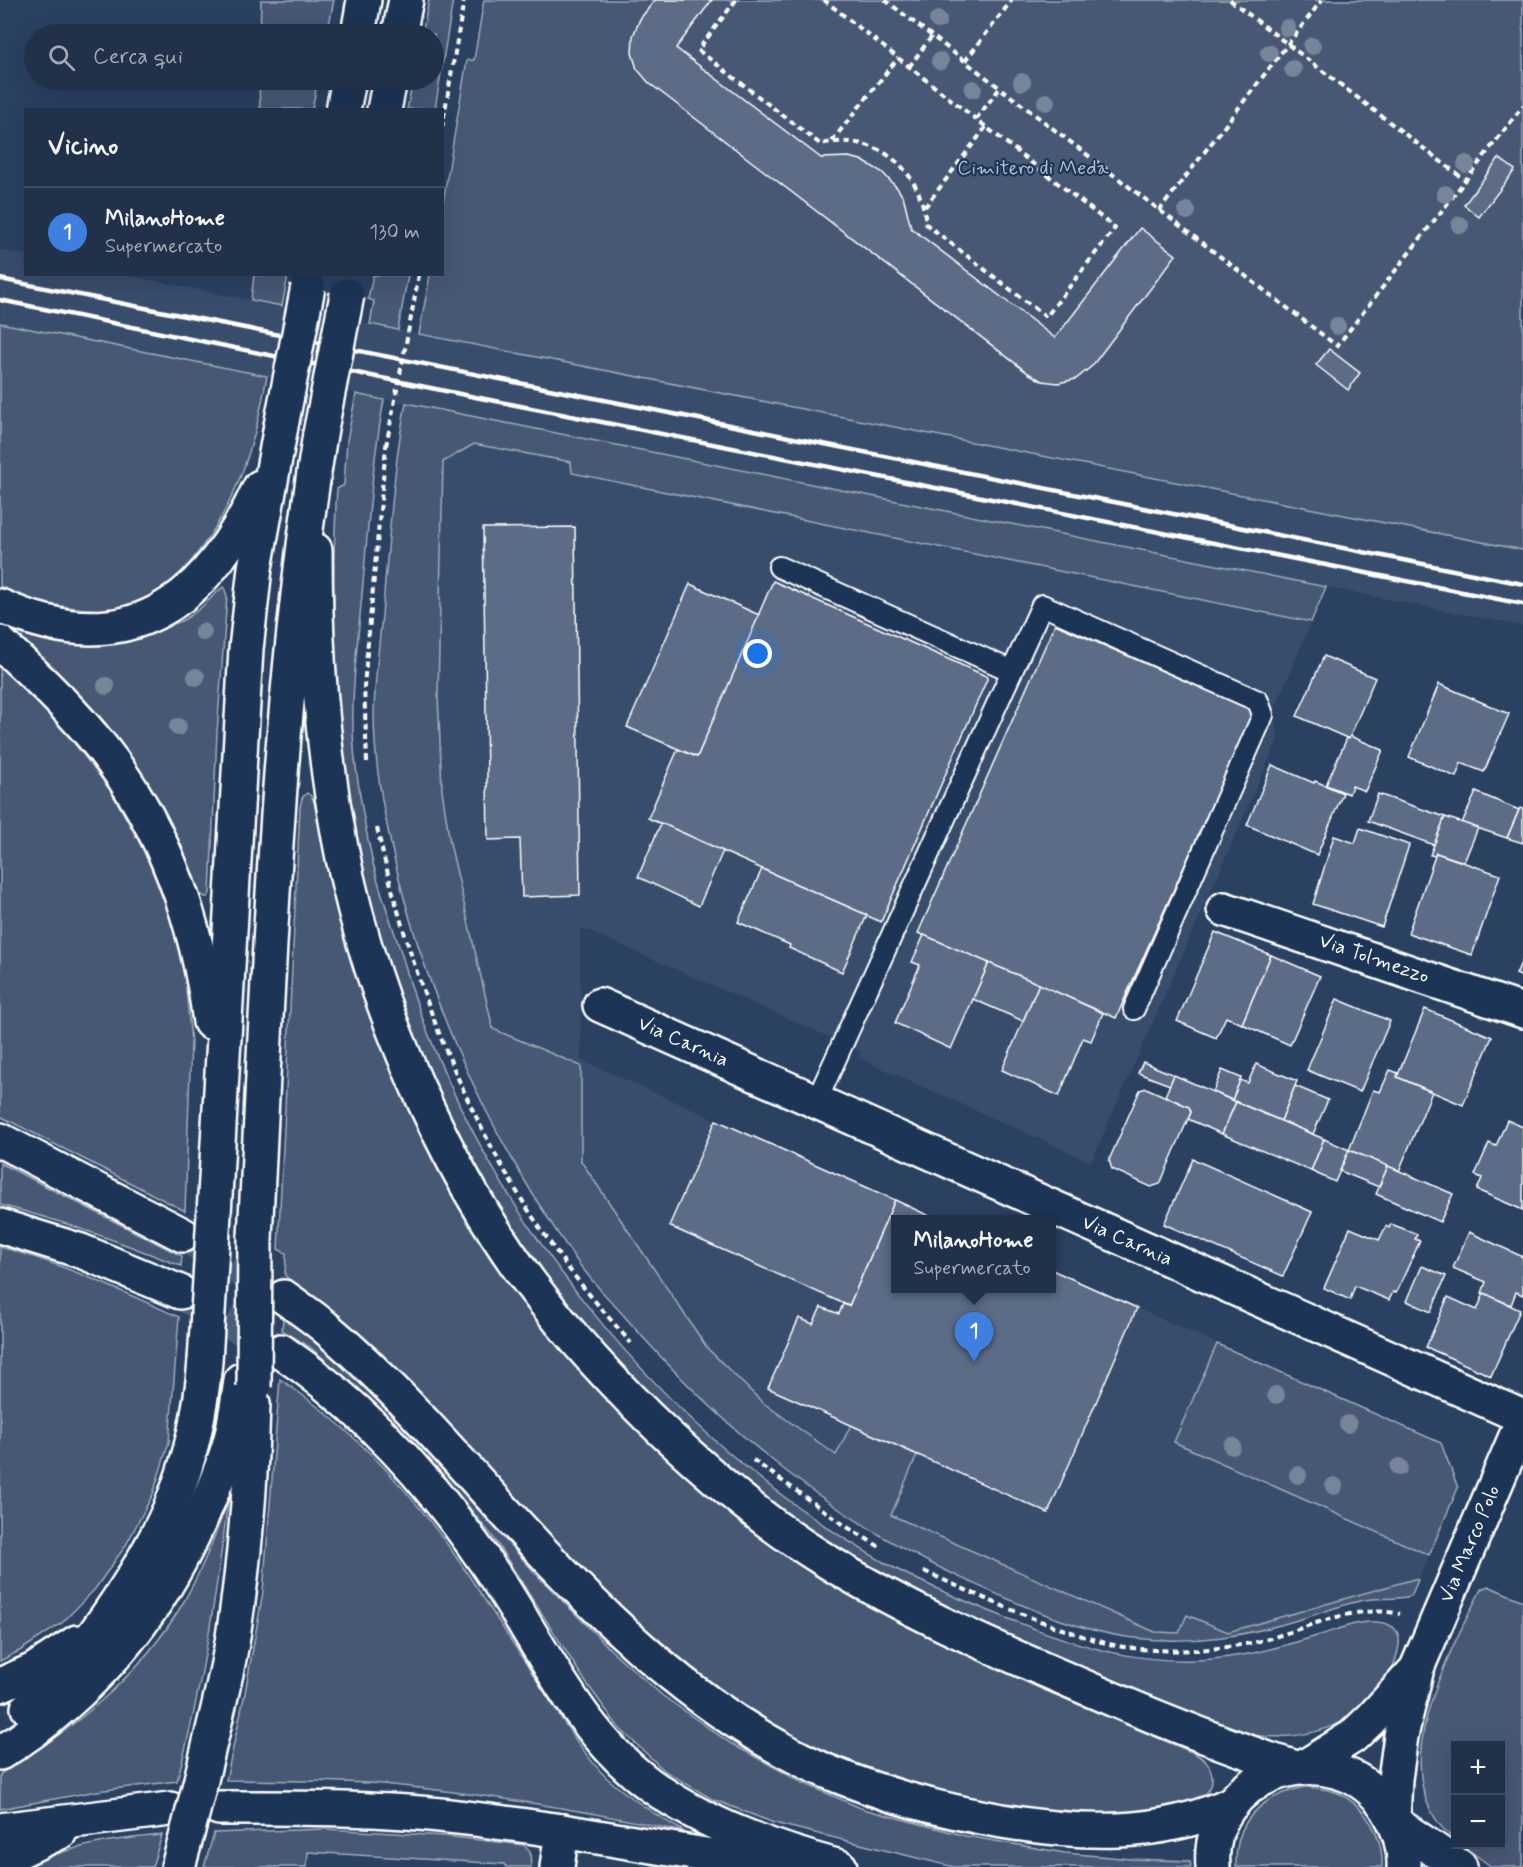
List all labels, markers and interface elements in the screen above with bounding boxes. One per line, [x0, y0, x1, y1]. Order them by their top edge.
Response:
search box [24, 24, 444, 90]
icon: search [45, 41, 78, 74]
text: Cerca qui [93, 43, 183, 71]
text: Vicino [48, 130, 118, 164]
park label: Cimitero di Meda [957, 155, 1110, 182]
text: MilanoHome [105, 205, 225, 233]
text: 1 [63, 219, 72, 246]
text: 130 m [369, 219, 420, 246]
text: Supermercato [105, 233, 222, 260]
your location [743, 639, 772, 668]
street label: Via Tolmezzo [1315, 928, 1433, 990]
street label: Via Carnia [633, 1010, 733, 1074]
street label: Via Carnia [1077, 1209, 1177, 1273]
popup [891, 1215, 1056, 1293]
text: MilanoHome [913, 1227, 1034, 1255]
text: Supermercato [913, 1255, 1031, 1282]
pin: 1 [954, 1312, 994, 1362]
street label: Via Marco Polo [1433, 1481, 1507, 1607]
map controls [1451, 1741, 1505, 1849]
button: + [1451, 1741, 1505, 1795]
button: − [1451, 1795, 1505, 1849]

